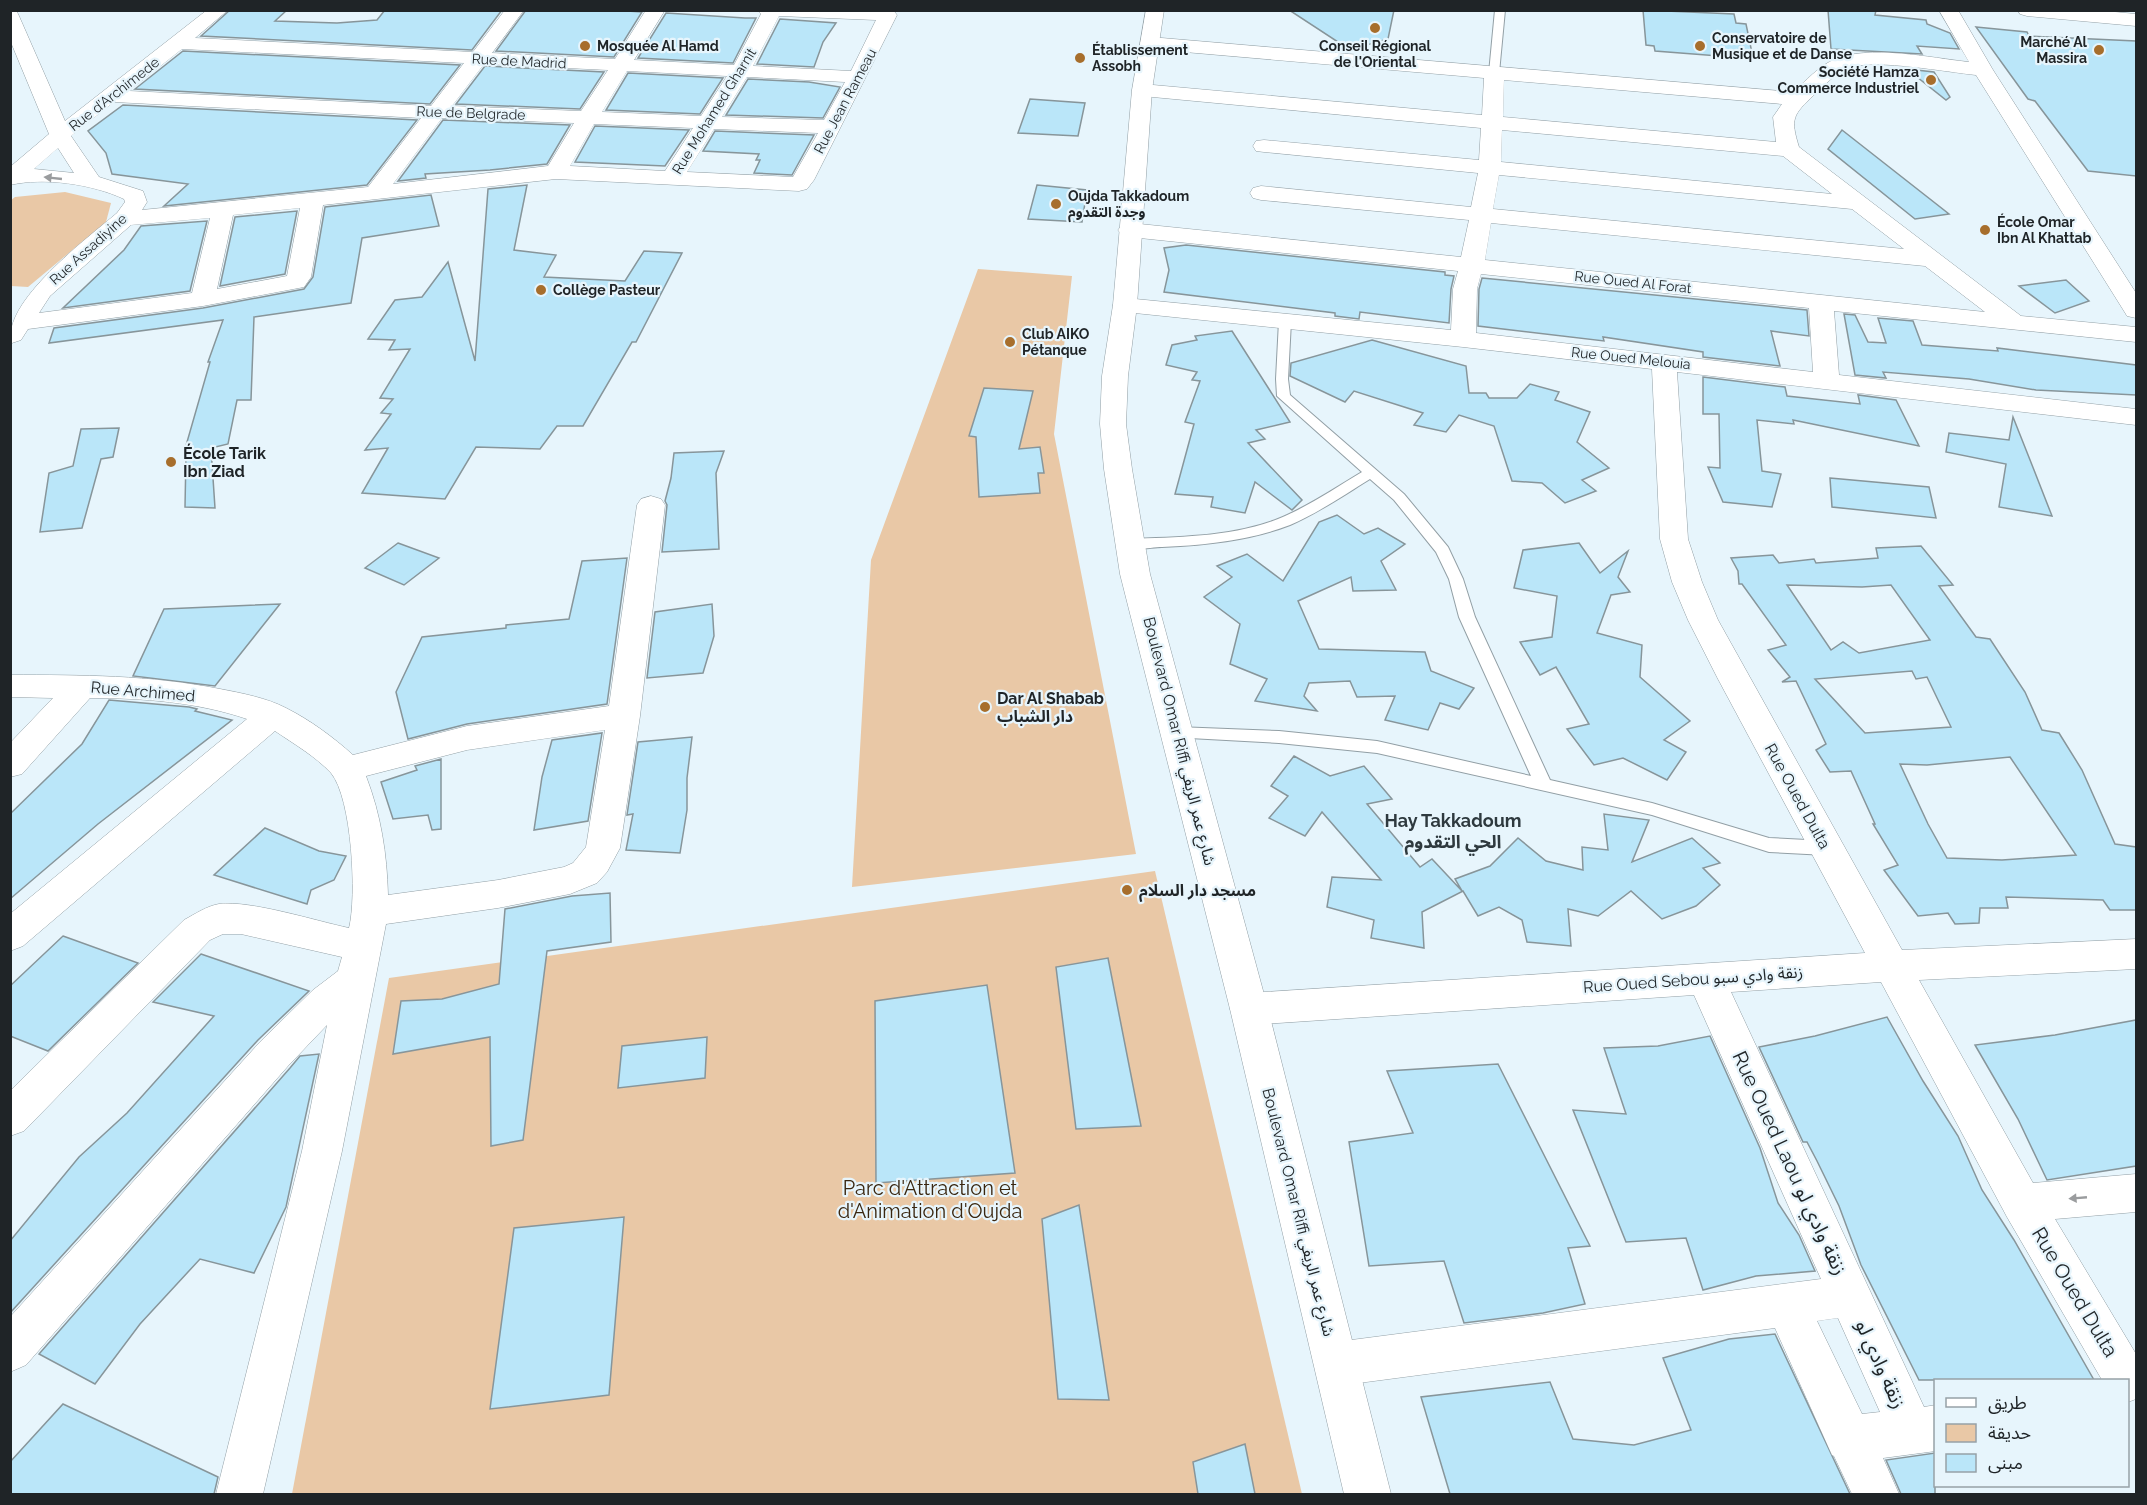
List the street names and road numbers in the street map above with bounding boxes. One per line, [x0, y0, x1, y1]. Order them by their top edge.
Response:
street label: Rue Mohamed Gharnit [669, 45, 759, 177]
street label: Rue Jean Rameau [811, 46, 879, 156]
street label: Rue de Madrid [471, 51, 567, 71]
street label: Rue d’Archimede [66, 54, 162, 134]
street label: Rue de Belgrade [416, 103, 526, 123]
street label: Rue Assadiyine [46, 210, 130, 288]
street label: Rue Oued Al Forat [1574, 268, 1693, 296]
street label: Rue Oued Melouia [1571, 344, 1691, 372]
street label: Boulevard Omar Riffi شارع عمر الريفي [1136, 615, 1220, 868]
street label: Rue Archimed [90, 677, 196, 706]
street label: Rue Oued Dulta [1761, 740, 1834, 852]
street label: Rue Oued Sebou زنقة وادي سبو [1583, 962, 1804, 999]
street label: Rue Oued Laou زنقة وادي لو [1724, 1047, 1852, 1280]
street label: Boulevard Omar Riffi شارع عمر الريفي [1255, 1086, 1339, 1339]
street label: Rue Oued Dulta [2027, 1223, 2123, 1361]
street label: زنقة وادي لو [1847, 1316, 1911, 1414]

